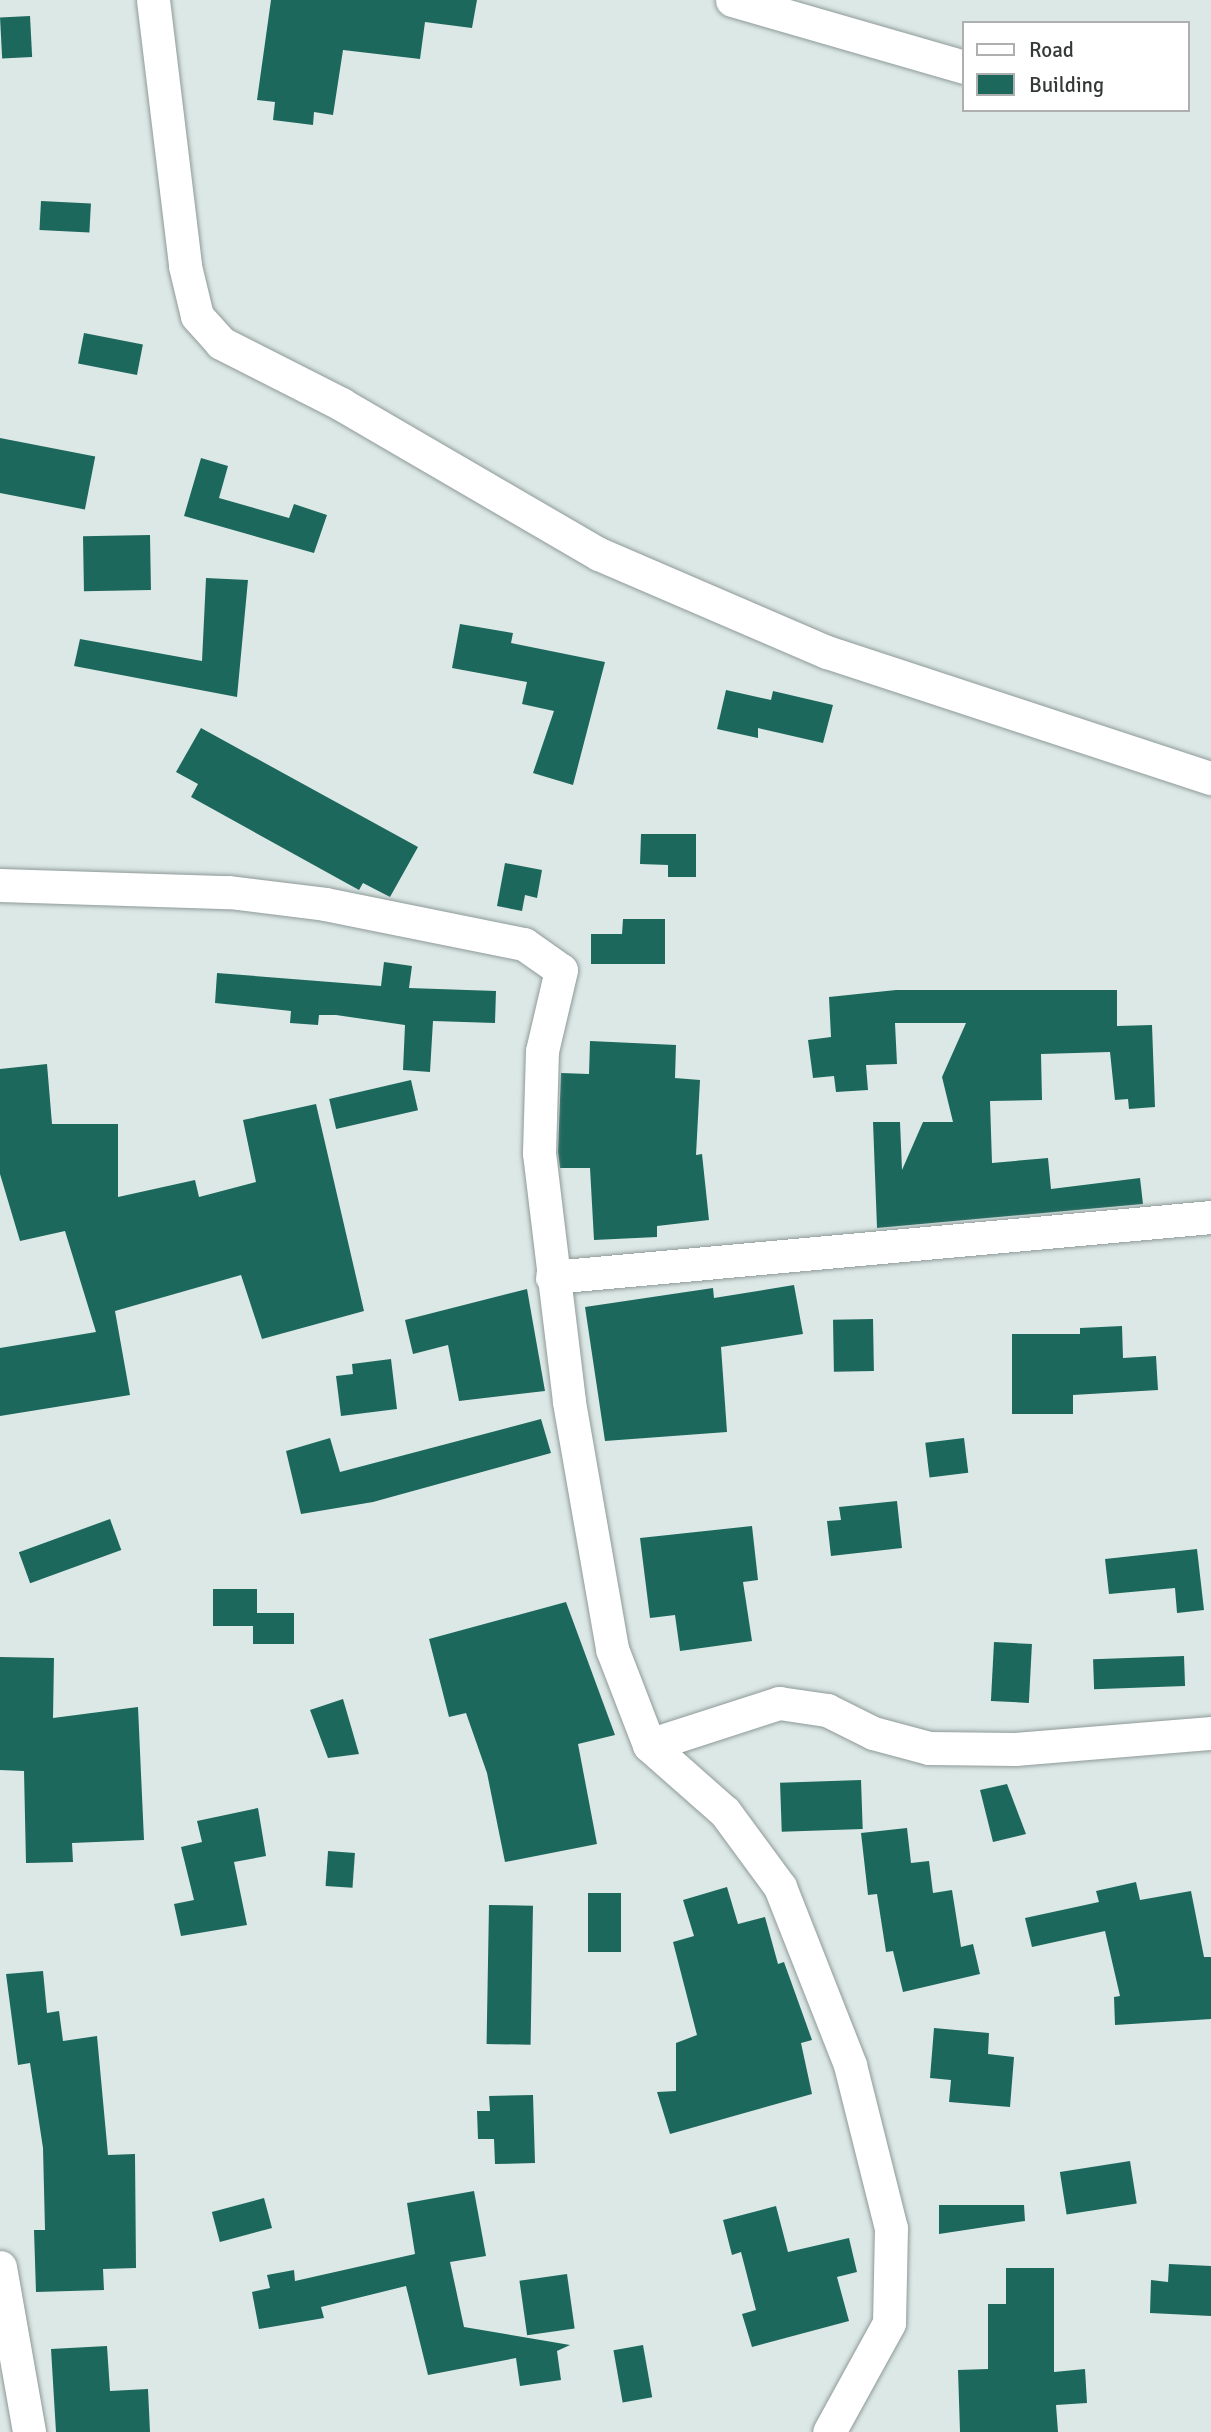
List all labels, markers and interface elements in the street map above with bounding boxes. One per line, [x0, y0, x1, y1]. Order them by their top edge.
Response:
legend [962, 21, 1190, 112]
text: Road [1029, 37, 1074, 63]
text: Building [1029, 72, 1104, 98]

